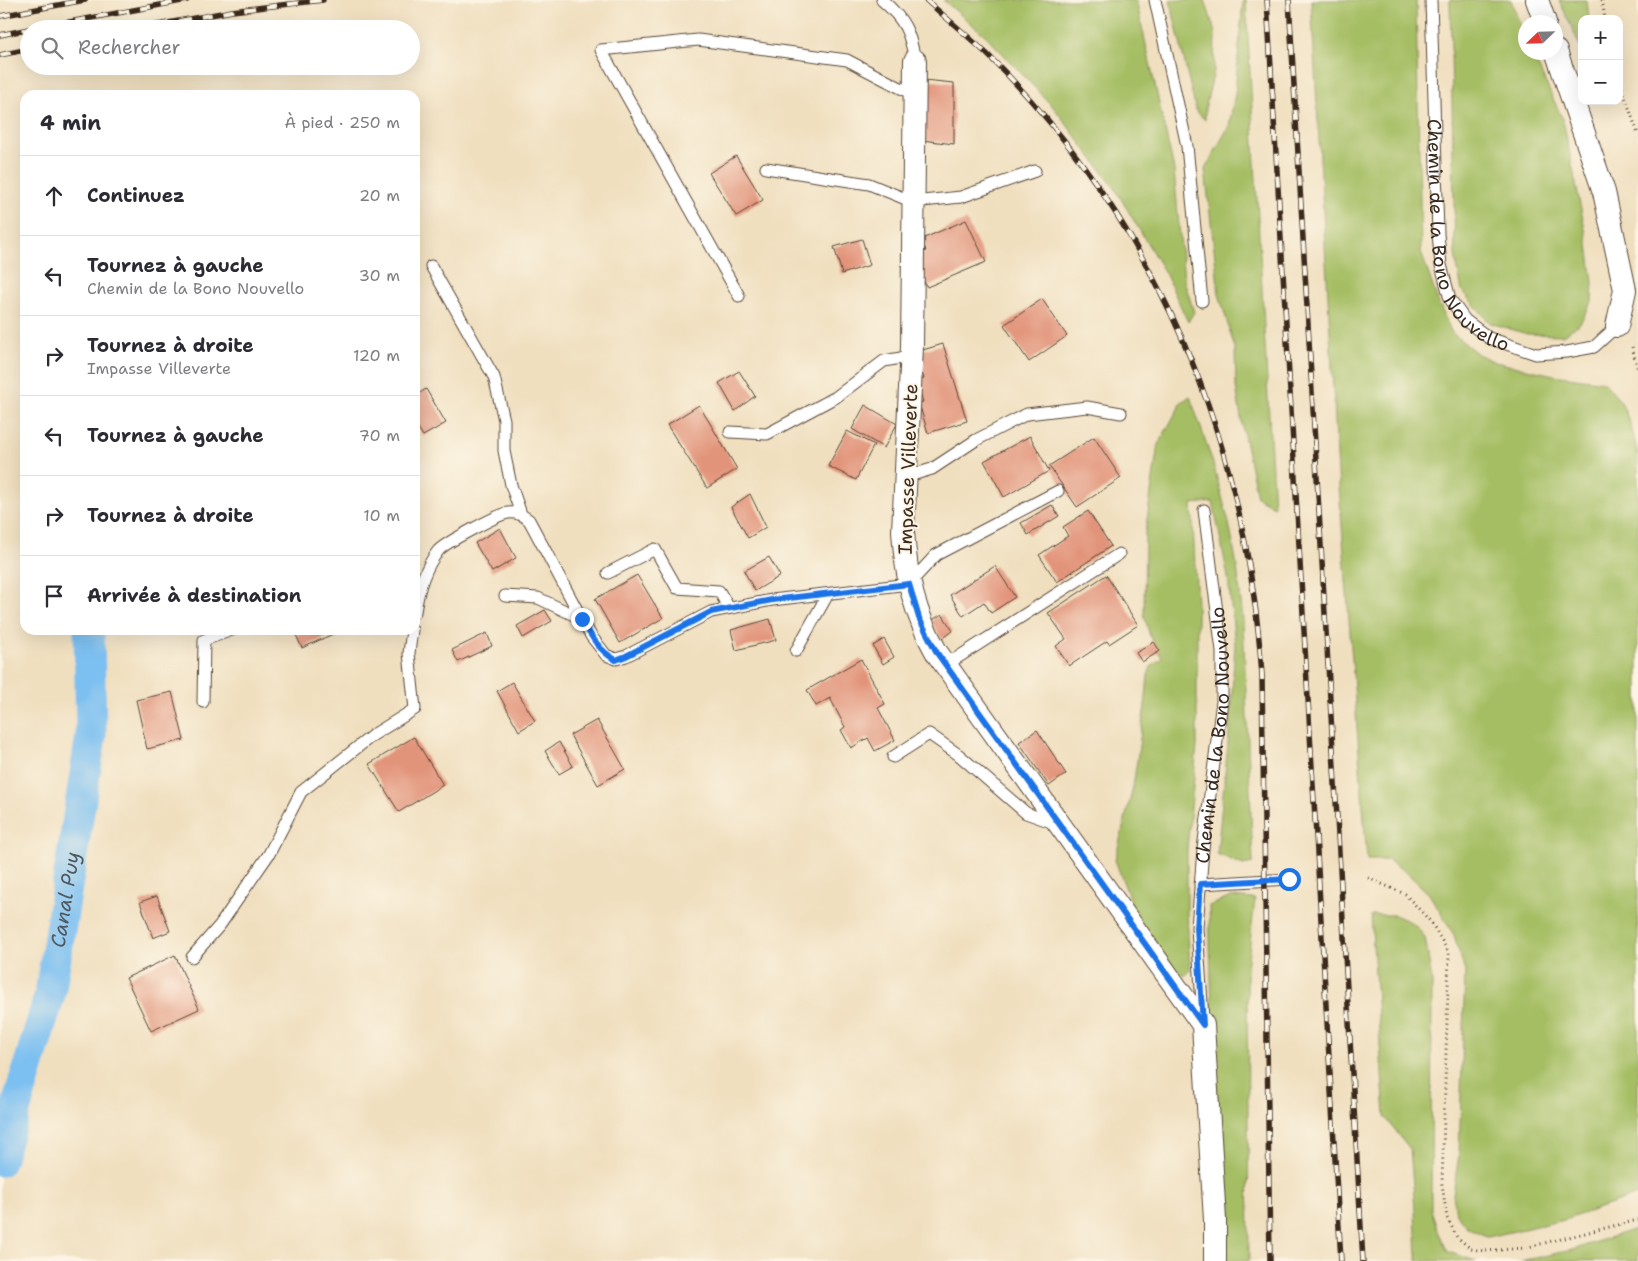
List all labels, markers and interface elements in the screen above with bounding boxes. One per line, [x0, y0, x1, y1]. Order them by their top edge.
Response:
north arrow [1518, 15, 1563, 60]
map controls [1578, 15, 1623, 105]
button: + [1578, 15, 1623, 60]
search box [20, 20, 420, 75]
icon: search [38, 34, 66, 62]
text: Rechercher [78, 35, 181, 60]
button: − [1578, 60, 1623, 105]
text: 4 min [40, 109, 101, 137]
text: À pied · 250 m [284, 112, 400, 133]
street label: Chemin de la Bono Nouvello [1422, 119, 1513, 357]
icon: ahead [40, 182, 68, 210]
text: Continuez [87, 183, 185, 208]
text: 20 m [359, 185, 400, 206]
text: Tournez à gauche [87, 253, 264, 278]
icon: left [40, 262, 68, 290]
text: 30 m [359, 265, 400, 286]
text: Chemin de la Bono Nouvello [87, 278, 304, 299]
text: Tournez à droite [87, 333, 254, 358]
icon: right [40, 342, 68, 370]
text: 120 m [353, 345, 400, 366]
text: Impasse Villeverte [87, 358, 231, 379]
street label: Impasse Villeverte [893, 383, 923, 555]
icon: left [40, 422, 68, 450]
text: Tournez à gauche [87, 423, 264, 448]
text: 70 m [359, 425, 400, 446]
icon: right [40, 502, 68, 530]
text: Tournez à droite [87, 503, 254, 528]
text: 10 m [363, 505, 400, 526]
icon: arrive [40, 582, 68, 610]
text: Arrivée à destination [87, 583, 301, 608]
street label: Chemin de la Bono Nouvello [1189, 605, 1235, 864]
route end [571, 608, 594, 631]
water label: Canal Puy [45, 850, 85, 949]
route start [1278, 868, 1301, 891]

